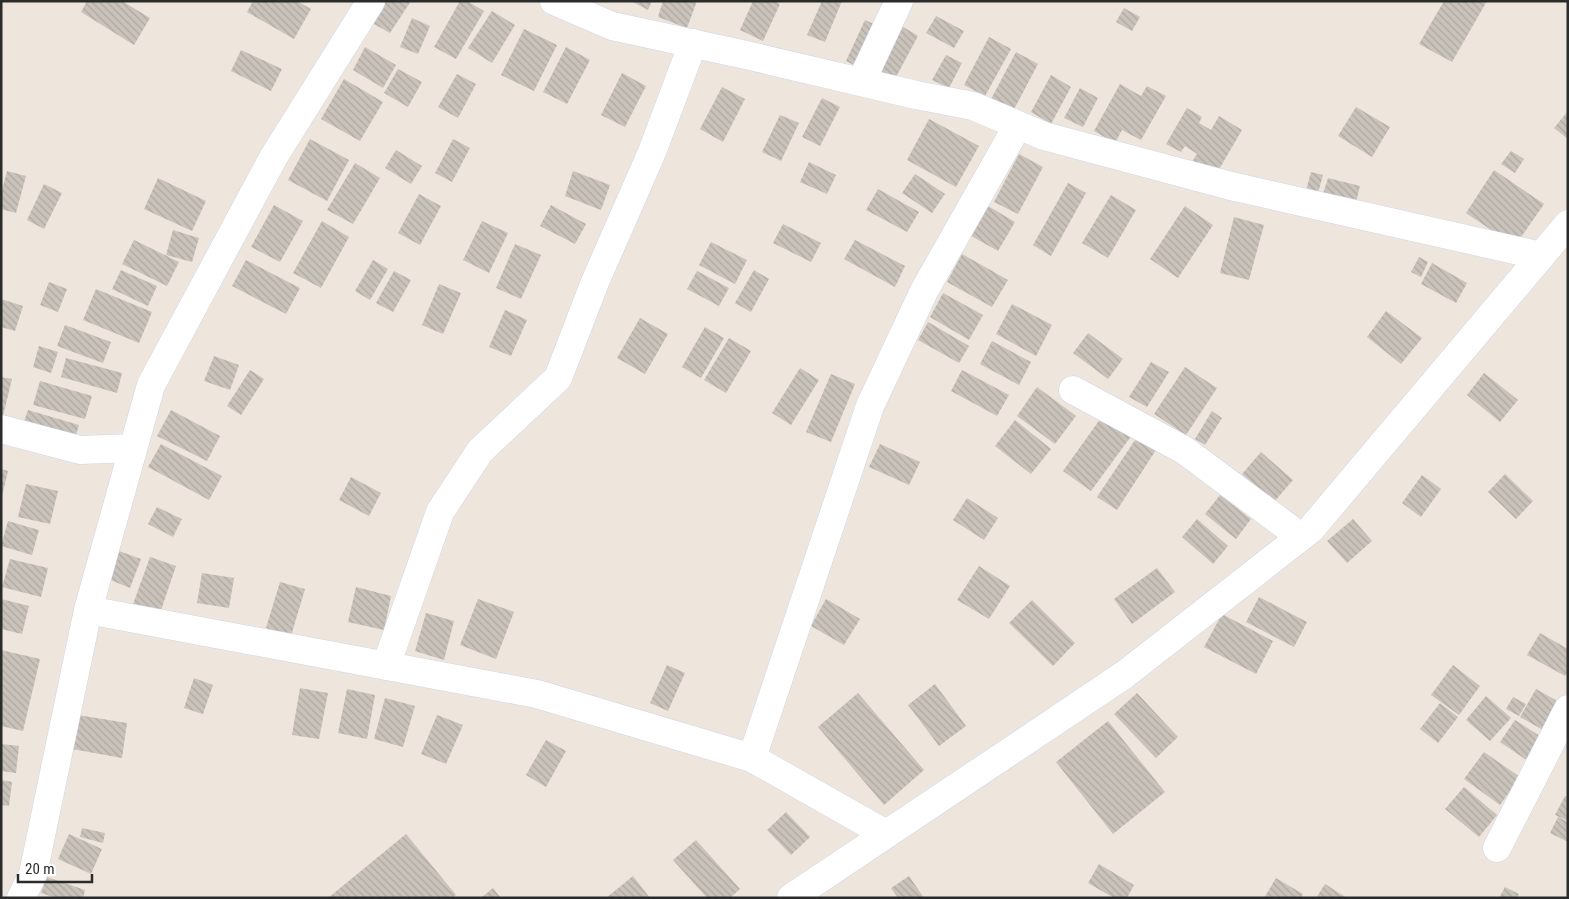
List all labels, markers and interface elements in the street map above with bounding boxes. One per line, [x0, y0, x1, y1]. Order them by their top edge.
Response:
scale bar [18, 852, 91, 884]
text: 20 m [25, 860, 55, 878]

